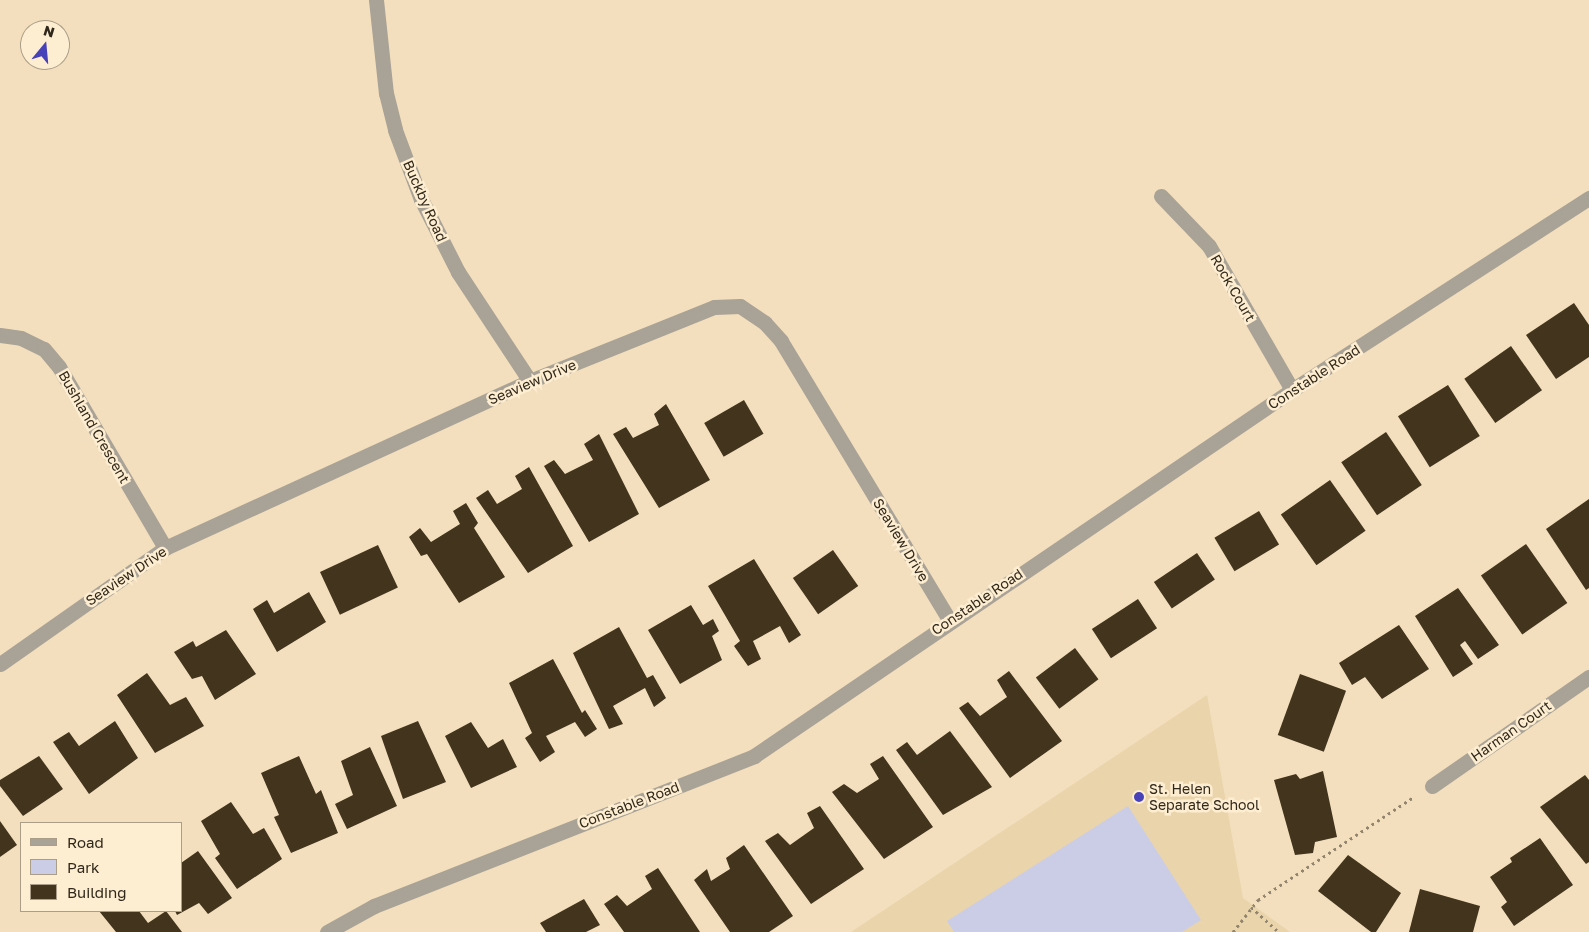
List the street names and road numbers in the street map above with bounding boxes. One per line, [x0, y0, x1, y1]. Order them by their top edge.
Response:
street label: Buckby Road [400, 158, 450, 244]
street label: Rock Court [1207, 252, 1259, 324]
street label: Constable Road [1265, 341, 1363, 413]
street label: Seaview Drive [486, 356, 578, 408]
street label: Bushland Crescent [55, 368, 133, 486]
street label: Seaview Drive [870, 495, 932, 585]
street label: Seaview Drive [82, 543, 170, 609]
street label: Constable Road [928, 565, 1026, 639]
street label: Harman Court [1468, 697, 1554, 765]
street label: Constable Road [576, 778, 682, 832]

